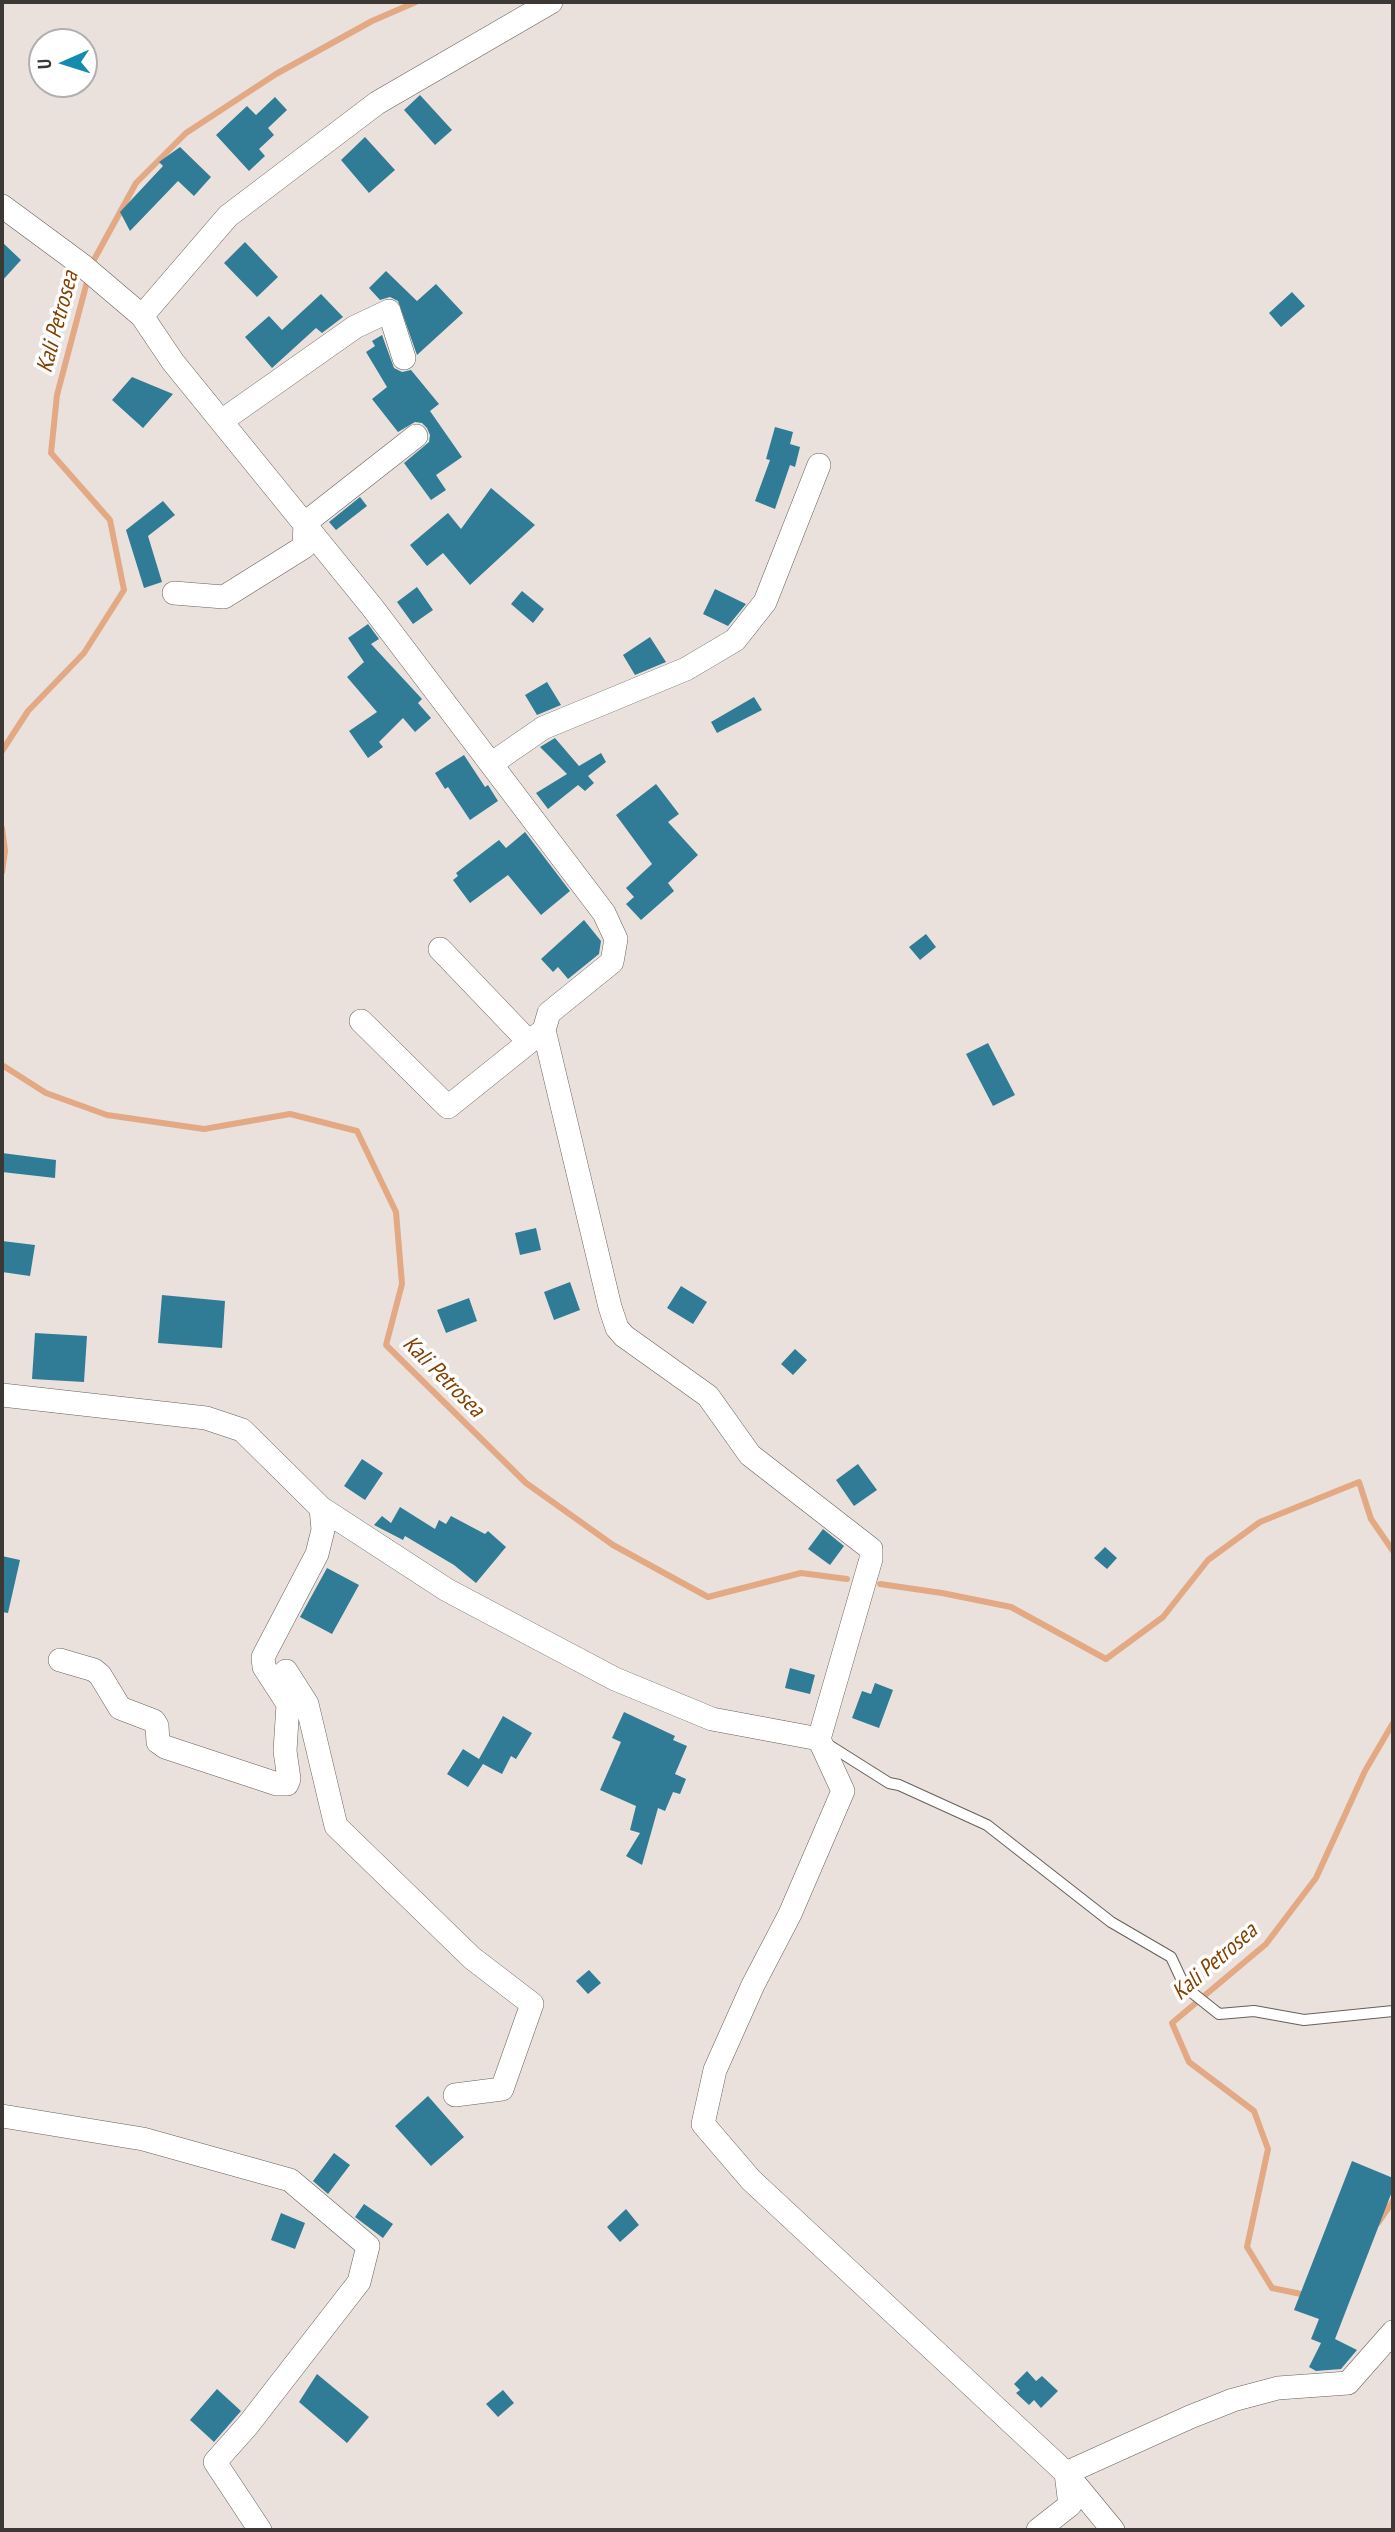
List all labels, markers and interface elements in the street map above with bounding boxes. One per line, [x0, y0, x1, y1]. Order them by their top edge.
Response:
north arrow [28, 28, 98, 98]
text: U [32, 58, 56, 70]
water label: Kali Petrosea [31, 268, 85, 376]
water label: Kali Petrosea [397, 1331, 489, 1423]
water label: Kali Petrosea [1167, 1918, 1263, 2006]

